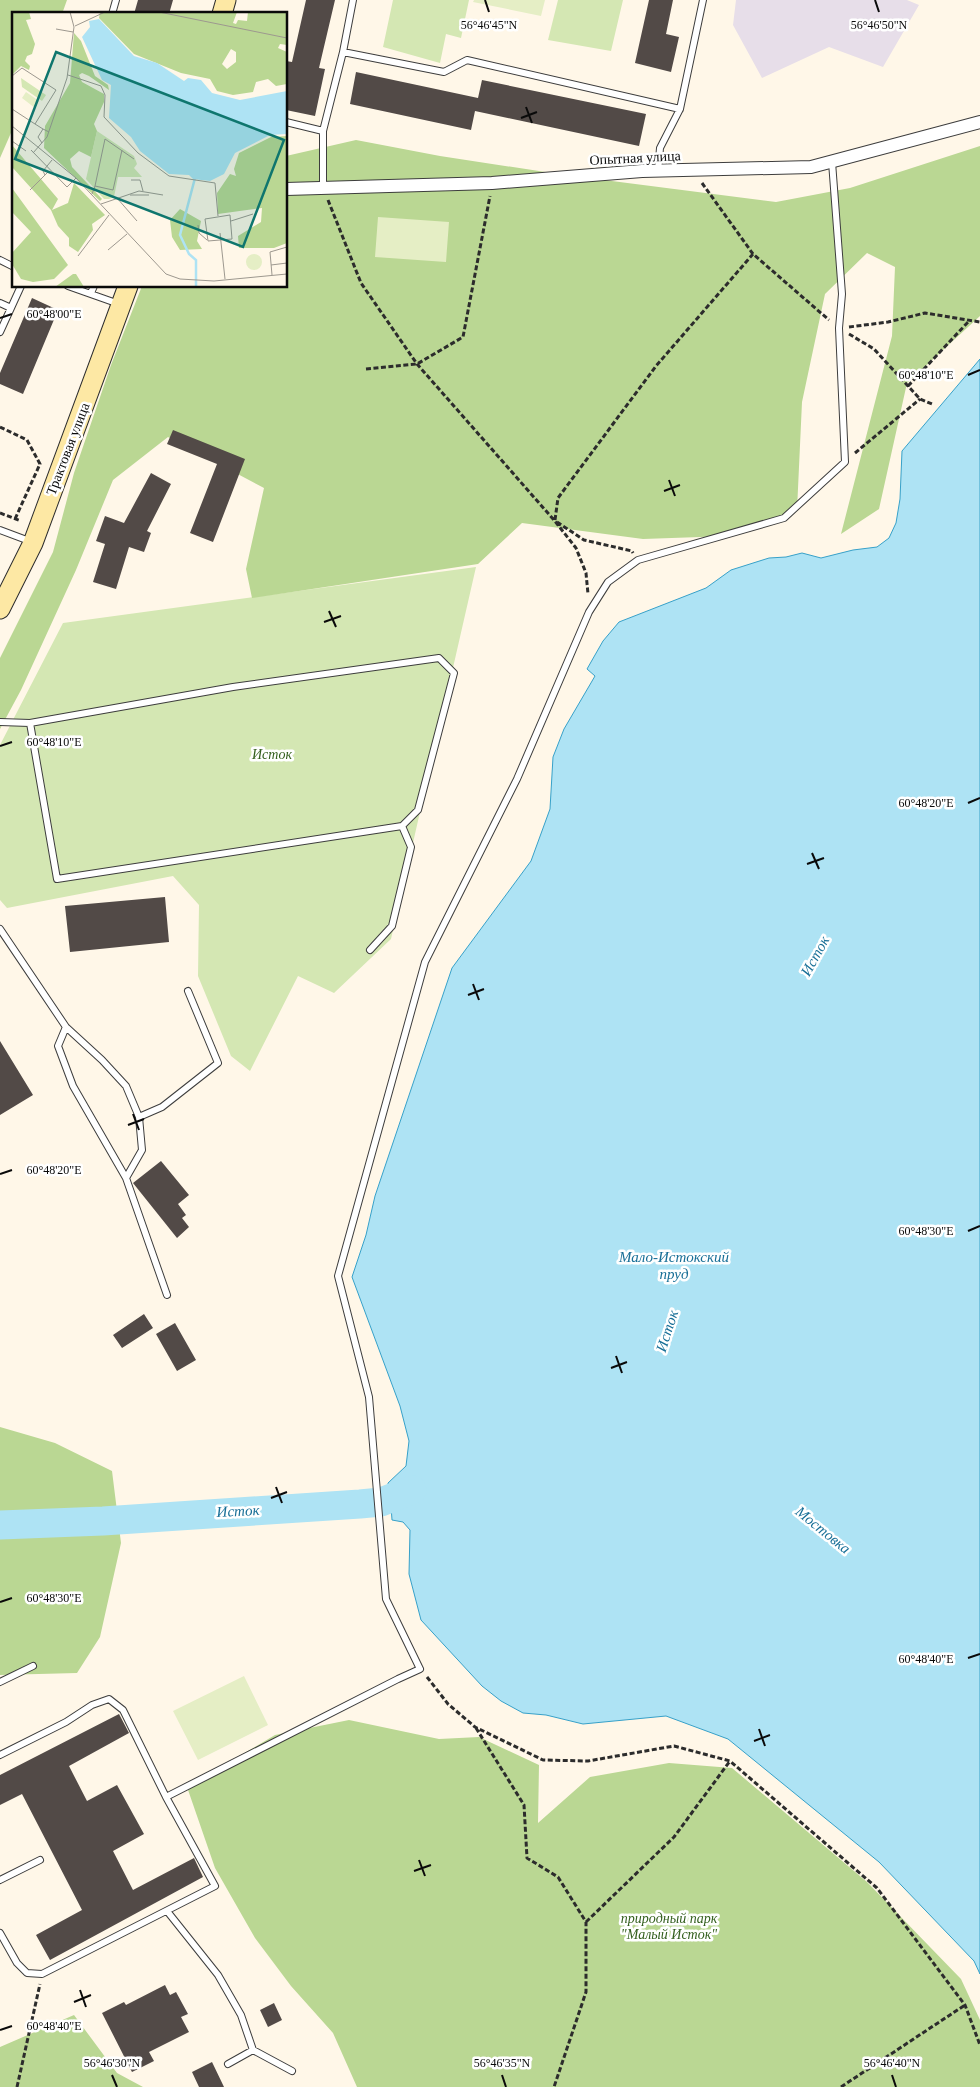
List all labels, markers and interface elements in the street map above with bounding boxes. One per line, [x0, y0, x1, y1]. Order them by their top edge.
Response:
inset map [12, 12, 288, 288]
text: 56°46'45"N [461, 18, 518, 32]
text: 56°46'50"N [851, 18, 908, 32]
street label: Опытная улица [589, 148, 682, 168]
text: 60°48'00"E [26, 307, 82, 321]
text: 60°48'10"E [898, 368, 954, 382]
street label: Трактовая улица [43, 400, 93, 497]
text: 60°48'10"E [26, 735, 82, 749]
park label: Исток [251, 747, 292, 762]
text: 60°48'20"E [898, 796, 954, 810]
water label: Исток [797, 933, 833, 979]
text: 60°48'20"E [26, 1163, 82, 1177]
text: 60°48'30"E [898, 1224, 954, 1238]
water label: Мало-Истокский пруд [618, 1249, 729, 1282]
water label: Исток [652, 1307, 682, 1355]
water label: Исток [215, 1502, 261, 1520]
water label: Мостовка [792, 1503, 853, 1557]
text: 60°48'30"E [26, 1591, 82, 1605]
text: 60°48'40"E [898, 1652, 954, 1666]
park label: природный парк "Малый Исток" [621, 1911, 718, 1942]
text: 60°48'40"E [26, 2019, 82, 2033]
text: 56°46'30"N [84, 2056, 141, 2070]
text: 56°46'35"N [474, 2056, 531, 2070]
text: 56°46'40"N [864, 2056, 921, 2070]

